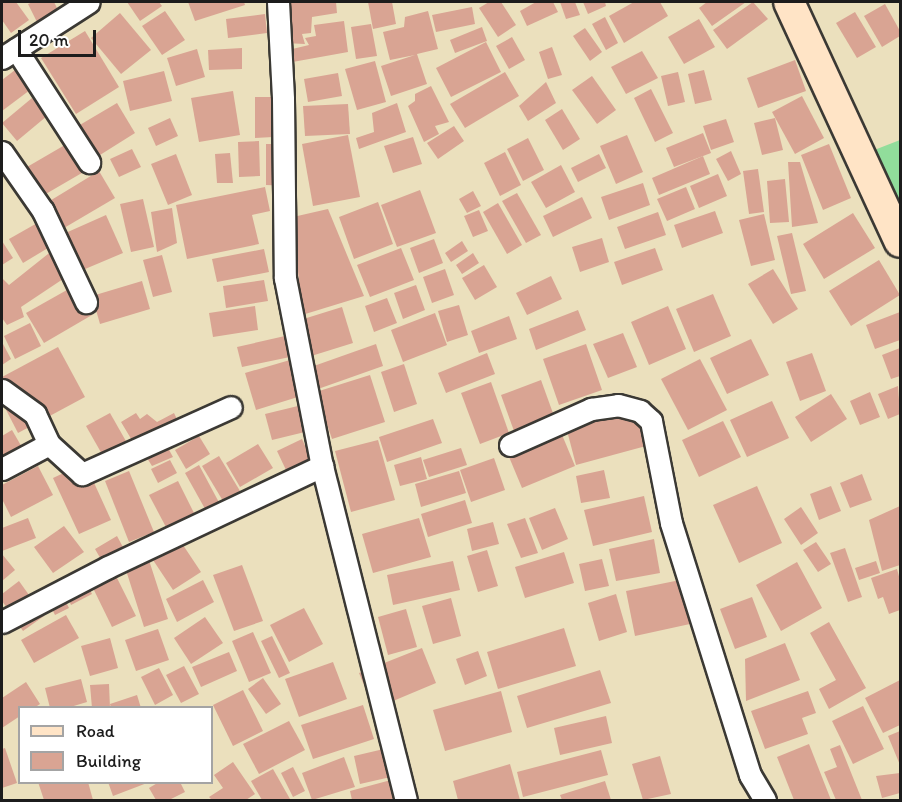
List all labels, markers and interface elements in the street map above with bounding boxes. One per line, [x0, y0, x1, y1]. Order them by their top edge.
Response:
scale bar [21, 18, 99, 56]
text: 20 m [29, 29, 69, 51]
legend [18, 706, 213, 784]
text: Road [76, 720, 115, 742]
text: Building [76, 750, 141, 772]

